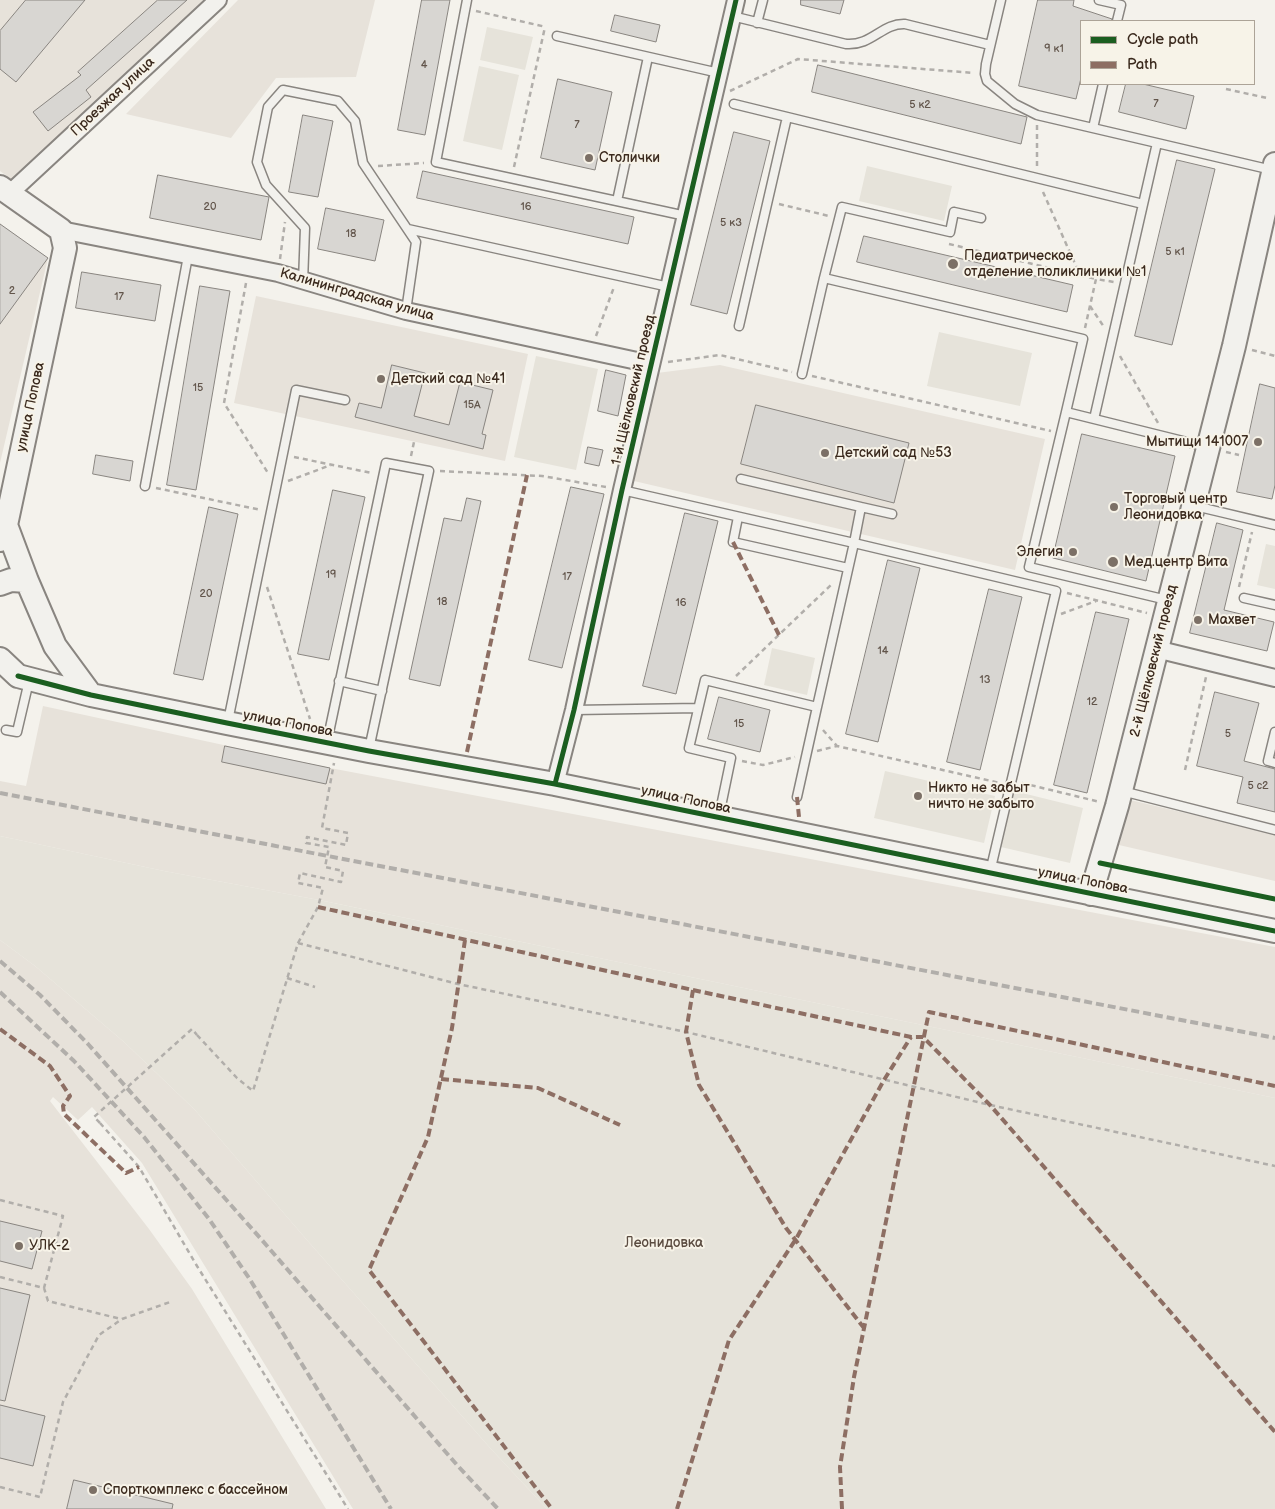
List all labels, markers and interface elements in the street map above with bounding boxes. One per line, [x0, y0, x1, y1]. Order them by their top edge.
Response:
legend [1080, 20, 1255, 85]
text: Cycle path [1127, 30, 1198, 49]
house number: 9 к1 [1044, 42, 1064, 56]
street label: Проезжая улица [68, 54, 158, 140]
text: Path [1127, 55, 1157, 74]
house number: 4 [421, 58, 427, 72]
house number: 7 [1153, 97, 1159, 111]
house number: 5 к2 [909, 98, 931, 112]
house number: 7 [574, 118, 580, 132]
place label: Столички [599, 150, 660, 166]
marker: Столички [583, 152, 595, 164]
house number: 20 [204, 200, 216, 214]
house number: 16 [521, 200, 531, 214]
house number: 5 к3 [720, 216, 742, 230]
house number: 18 [346, 227, 356, 241]
house number: 5 к1 [1165, 245, 1185, 259]
place label: Педиатрическое отделение поликлиники №1 [964, 248, 1146, 280]
marker: Педиатрическое отделение поликлиники №1 [946, 257, 960, 271]
street label: Калининградская улица [278, 265, 436, 325]
house number: 2 [9, 284, 15, 298]
house number: 17 [114, 290, 124, 304]
street label: 1-й Щёлковский проезд [609, 313, 659, 467]
street label: улица Попова [13, 361, 49, 453]
place label: Детский сад №41 [391, 371, 505, 387]
marker: Детский сад №41 [375, 373, 387, 385]
house number: 15 [193, 381, 203, 395]
house number: 15А [463, 398, 481, 412]
place label: Мытищи 141007 [1146, 434, 1248, 450]
marker: Мытищи 141007 [1252, 436, 1264, 448]
place label: Детский сад №53 [835, 445, 952, 461]
marker: Детский сад №53 [819, 447, 831, 459]
place label: Торговый центр Леонидовка [1124, 491, 1227, 524]
marker: Торговый центр Леонидовка [1108, 501, 1120, 513]
place label: Элегия [1017, 544, 1063, 560]
marker: Элегия [1067, 546, 1079, 558]
place label: Мед.центр Вита [1124, 554, 1228, 570]
marker: Мед.центр Вита [1106, 555, 1120, 569]
house number: 19 [326, 568, 336, 582]
house number: 17 [562, 570, 572, 584]
street label: 2-й Щёлковский проезд [1127, 583, 1181, 739]
house number: 20 [200, 587, 212, 601]
house number: 18 [437, 595, 447, 609]
house number: 16 [676, 596, 686, 610]
place label: Махвет [1208, 612, 1256, 628]
marker: Махвет [1192, 614, 1204, 626]
house number: 14 [878, 644, 888, 658]
house number: 13 [979, 673, 991, 687]
house number: 12 [1087, 695, 1097, 709]
street label: улица Попова [242, 707, 334, 741]
house number: 15 [734, 717, 744, 731]
house number: 5 [1225, 727, 1231, 741]
house number: 5 с2 [1247, 779, 1269, 793]
place label: Никто не забыт ничто не забыто [928, 780, 1034, 812]
street label: улица Попова [640, 782, 732, 818]
marker: Никто не забыт ничто не забыто [912, 790, 924, 802]
street label: улица Попова [1037, 864, 1129, 898]
park label: Леонидовка [625, 1235, 703, 1251]
place label: УЛК-2 [29, 1238, 69, 1254]
marker: УЛК-2 [13, 1240, 25, 1252]
place label: Спорткомплекс с бассейном [103, 1482, 288, 1498]
marker: Спорткомплекс с бассейном [87, 1484, 99, 1496]

